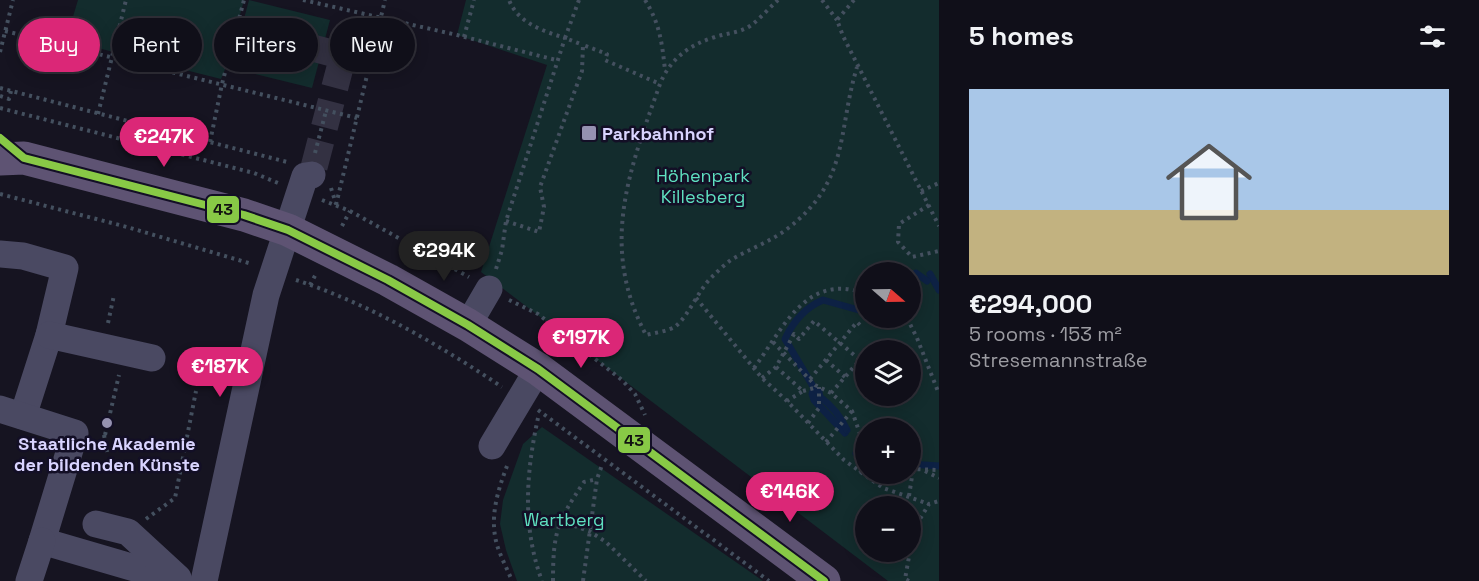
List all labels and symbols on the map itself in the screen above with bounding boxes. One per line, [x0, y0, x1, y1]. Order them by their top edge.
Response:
pin: €247K [122, 117, 206, 168]
place label: Parkbahnhof [602, 122, 714, 145]
marker: Parkbahnhof [580, 124, 598, 142]
park label: Höhenpark Killesberg [656, 164, 750, 208]
line badge: 43 [206, 195, 240, 224]
text: 43 [213, 199, 233, 220]
pin: €294K [402, 231, 486, 282]
north arrow [855, 262, 921, 328]
pin: €197K [539, 318, 623, 369]
pin: €187K [178, 347, 262, 398]
marker: Staatliche Akademie der bildenden Künste [100, 416, 114, 430]
line badge: 43 [617, 426, 651, 454]
text: 43 [624, 430, 644, 451]
place label: Staatliche Akademie der bildenden Künste [14, 432, 200, 476]
pin: €146K [748, 472, 832, 523]
park label: Wartberg [523, 508, 605, 531]

